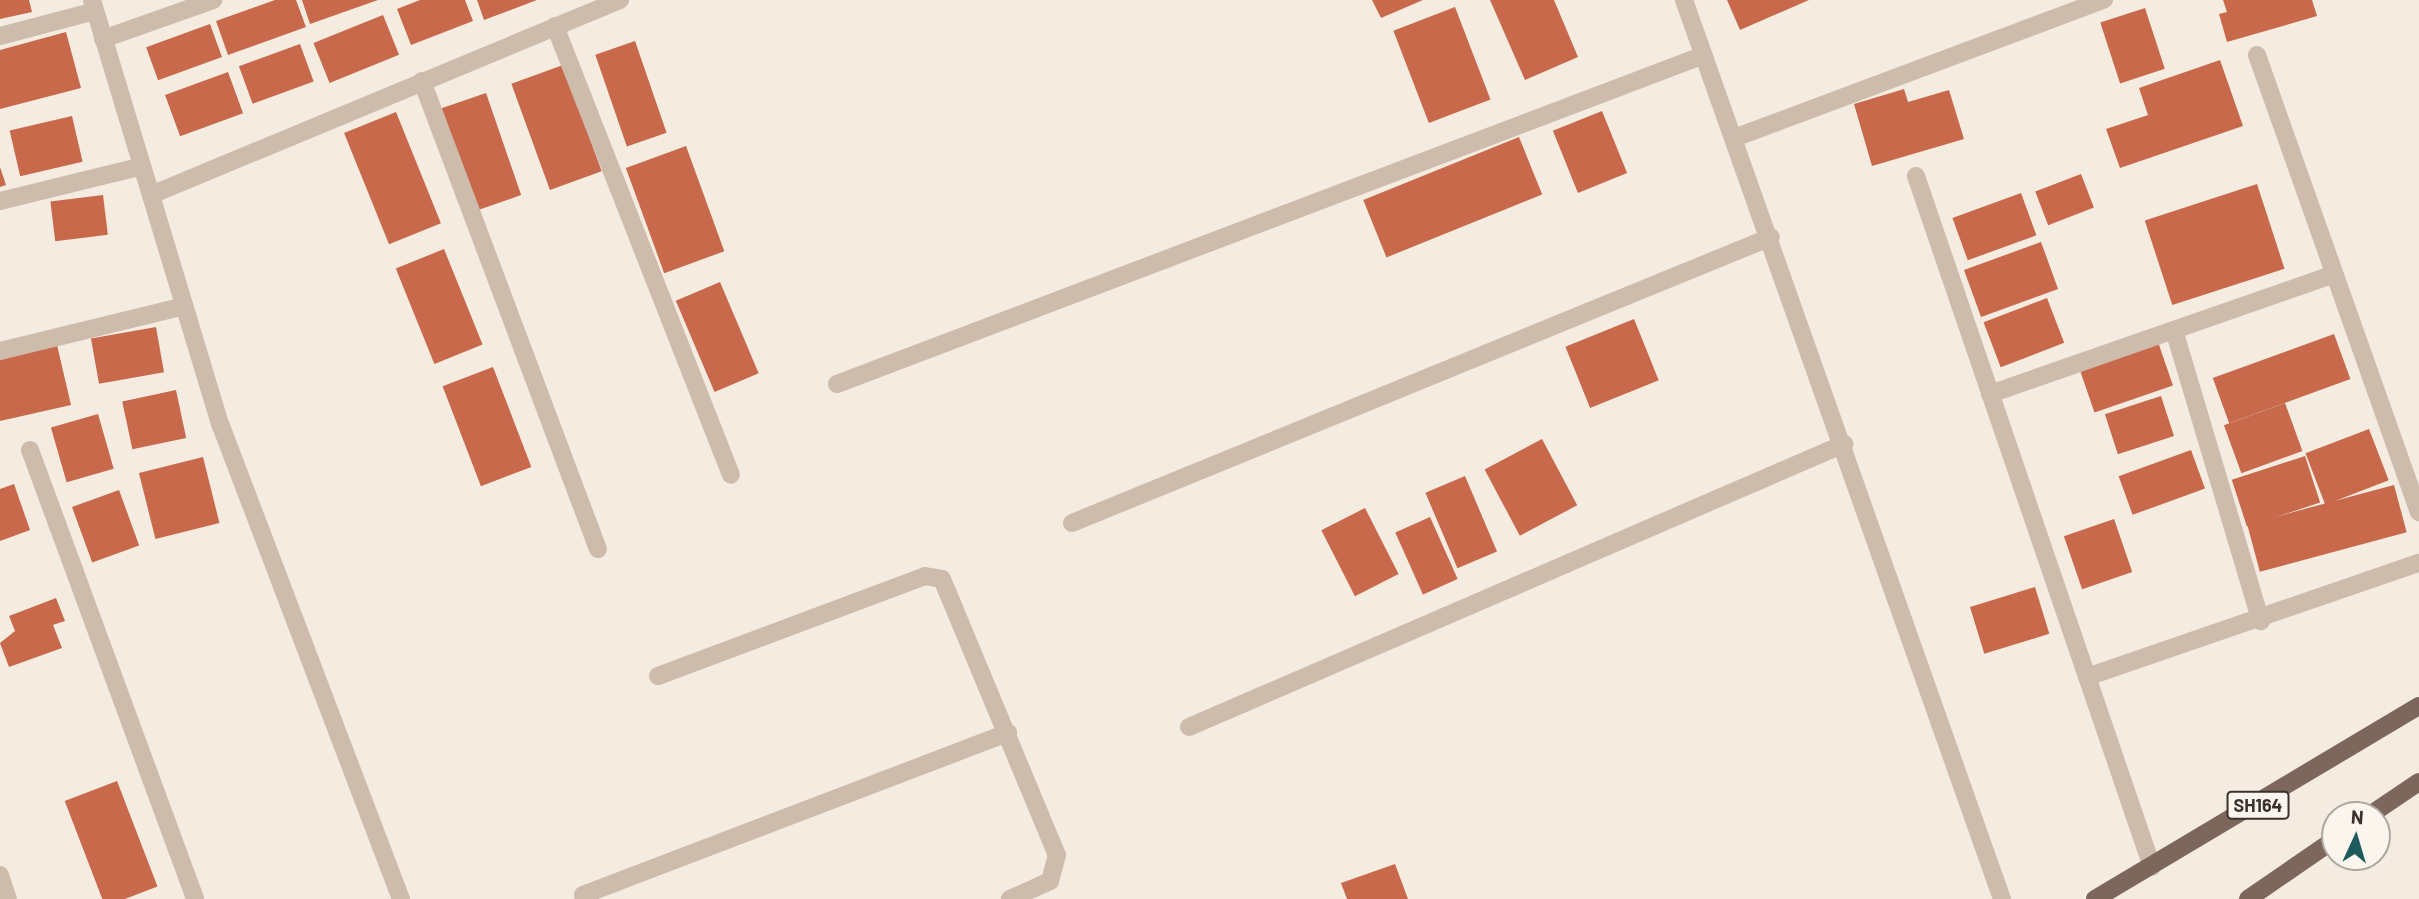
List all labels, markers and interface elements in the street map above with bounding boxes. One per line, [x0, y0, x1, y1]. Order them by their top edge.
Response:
road number: SH164 [2226, 790, 2290, 820]
north arrow [2321, 801, 2391, 871]
text: N [2350, 805, 2364, 828]

